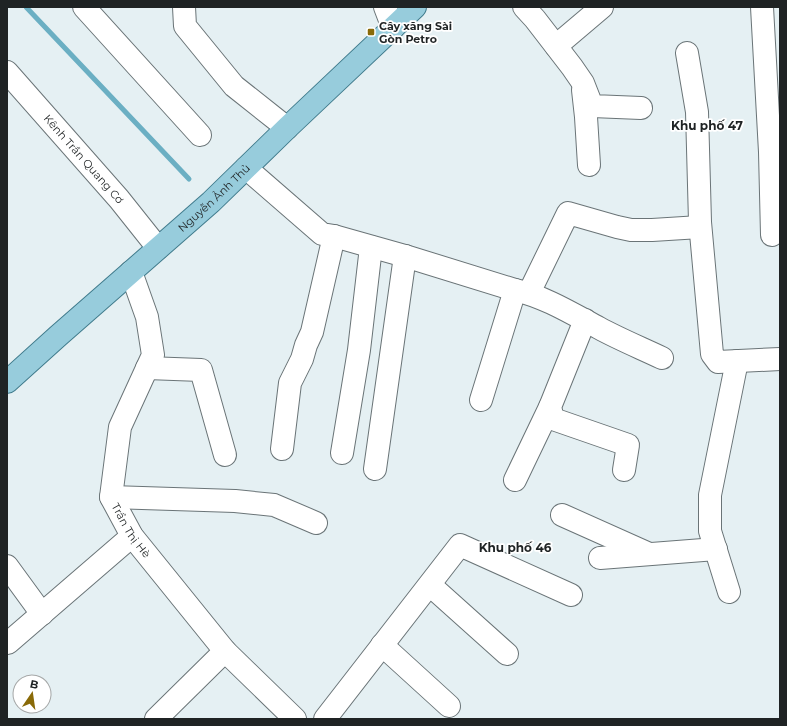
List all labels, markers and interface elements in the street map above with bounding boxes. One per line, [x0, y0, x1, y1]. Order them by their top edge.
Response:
place label: Cây xăng Sài Gòn Petro [379, 19, 452, 46]
marker: Cây xăng Sài Gòn Petro [366, 27, 376, 37]
street label: Kênh Trần Quang Cơ [41, 111, 127, 206]
district label: Khu phố 47 [671, 118, 744, 133]
street label: Nguyễn Ảnh Thủ [175, 161, 253, 235]
street label: Trần Thị Hè [109, 501, 154, 561]
district label: Khu phố 46 [479, 540, 552, 555]
north arrow [12, 674, 52, 714]
text: B [29, 676, 40, 692]

